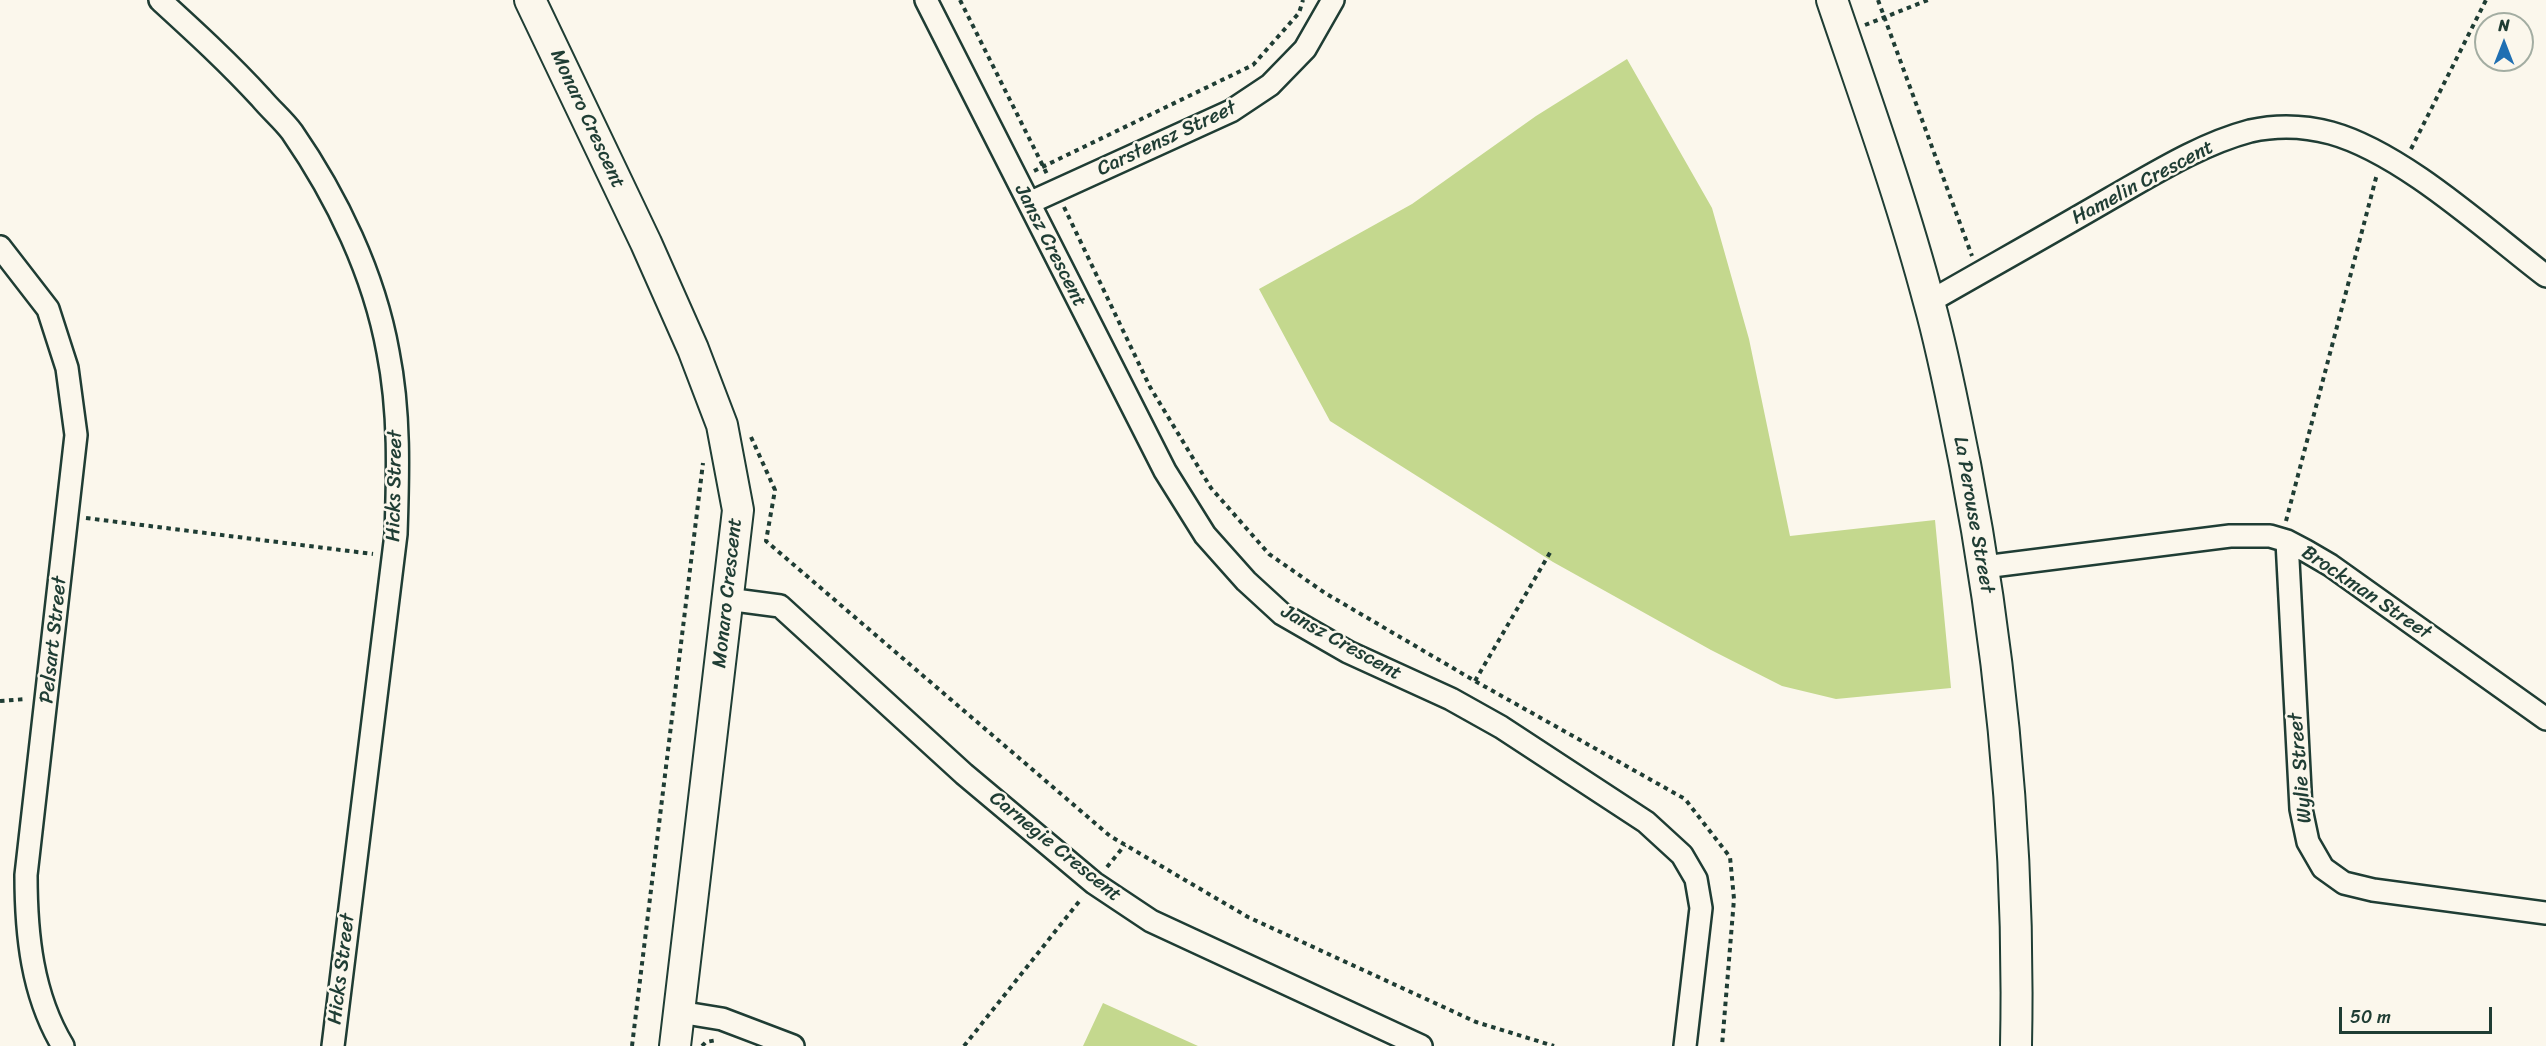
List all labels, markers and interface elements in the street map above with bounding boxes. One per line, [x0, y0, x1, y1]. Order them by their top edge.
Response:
text: N [2498, 11, 2510, 40]
north arrow [2474, 12, 2534, 72]
street label: Monaro Crescent [544, 46, 630, 192]
street label: Carstensz Street [1093, 96, 1241, 182]
street label: Hamelin Crescent [2068, 136, 2218, 230]
street label: Jansz Crescent [1009, 181, 1091, 311]
street label: Hicks Street [382, 430, 408, 542]
street label: La Perouse Street [1947, 435, 1999, 595]
street label: Monaro Crescent [708, 517, 748, 669]
street label: Brockman Street [2297, 541, 2435, 645]
street label: Pelsart Street [35, 575, 73, 705]
street label: Jansz Crescent [1277, 600, 1405, 686]
street label: Wylie Street [2284, 712, 2318, 824]
street label: Carnegie Crescent [984, 786, 1126, 908]
street label: Hicks Street [323, 912, 361, 1026]
scale bar [2342, 995, 2495, 1033]
text: 50 m [2350, 1001, 2391, 1033]

